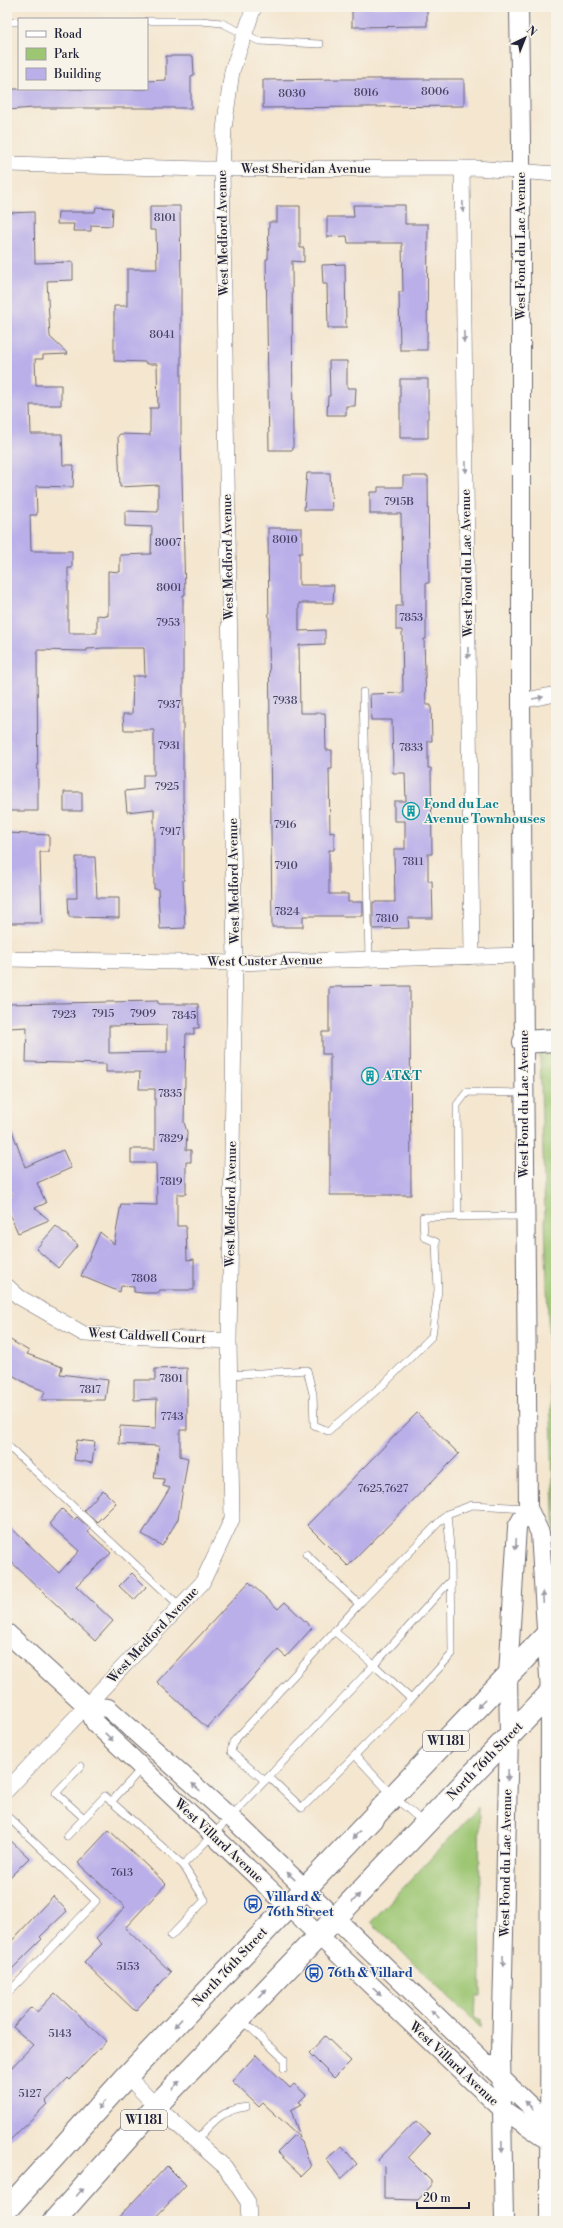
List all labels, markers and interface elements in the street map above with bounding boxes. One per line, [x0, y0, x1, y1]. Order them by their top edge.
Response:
legend [18, 18, 148, 90]
north arrow [505, 18, 545, 58]
text: N [523, 23, 539, 40]
text: Road [54, 27, 82, 42]
text: Park [54, 47, 80, 62]
text: Building [53, 67, 102, 82]
house number: 8006 [421, 85, 449, 99]
house number: 8016 [354, 86, 379, 100]
house number: 8030 [278, 87, 306, 101]
street label: West Sheridan Avenue [240, 161, 371, 177]
street label: West Medford Avenue [214, 169, 232, 297]
street label: West Fond du Lac Avenue [513, 172, 529, 321]
one-way arrow [460, 201, 466, 214]
house number: 8101 [154, 211, 177, 225]
house number: 8041 [149, 328, 175, 342]
one-way arrow [461, 331, 468, 343]
one-way arrow [463, 461, 469, 474]
street label: West Fond du Lac Avenue [458, 488, 476, 638]
street label: West Medford Avenue [219, 493, 237, 621]
house number: 7915B [384, 495, 414, 509]
house number: 8010 [272, 533, 298, 547]
house number: 8007 [155, 536, 182, 550]
house number: 8001 [156, 581, 182, 595]
house number: 7853 [399, 611, 423, 625]
house number: 7953 [156, 616, 180, 630]
one-way arrow [465, 647, 471, 660]
house number: 7938 [273, 694, 298, 708]
one-way arrow [532, 694, 545, 700]
house number: 7937 [157, 698, 181, 712]
house number: 7931 [158, 739, 181, 753]
house number: 7833 [399, 741, 423, 755]
house number: 7925 [155, 780, 179, 794]
place label: Fond du Lac Avenue Townhouses [423, 796, 546, 827]
building icon: Fond du Lac Avenue Townhouses [401, 801, 421, 821]
street label: West Medford Avenue [225, 817, 243, 945]
house number: 7916 [274, 818, 297, 832]
house number: 7917 [159, 825, 181, 839]
house number: 7811 [402, 855, 424, 869]
house number: 7910 [274, 859, 298, 873]
house number: 7824 [275, 905, 300, 919]
house number: 7810 [375, 912, 399, 926]
street label: West Custer Avenue [206, 952, 323, 970]
house number: 7915 [92, 1007, 114, 1021]
house number: 7909 [130, 1007, 156, 1021]
house number: 7923 [52, 1008, 76, 1022]
house number: 7845 [172, 1009, 196, 1023]
street label: West Fond du Lac Avenue [516, 1030, 532, 1179]
building icon: AT&T [360, 1066, 380, 1086]
place label: AT&T [382, 1068, 422, 1084]
house number: 7835 [158, 1087, 182, 1101]
house number: 7829 [158, 1132, 184, 1146]
street label: West Medford Avenue [222, 1140, 240, 1268]
house number: 7819 [160, 1175, 183, 1189]
house number: 7808 [131, 1272, 157, 1286]
street label: West Caldwell Court [87, 1325, 206, 1347]
house number: 7801 [159, 1372, 183, 1386]
house number: 7817 [79, 1383, 101, 1397]
house number: 7743 [160, 1410, 184, 1424]
house number: 7625,7627 [358, 1482, 409, 1496]
one-way arrow [513, 1538, 519, 1551]
street label: West Medford Avenue [103, 1583, 202, 1687]
one-way arrow [540, 1591, 547, 1603]
one-way arrow [476, 1699, 486, 1709]
street label: North 76th Street [444, 1718, 527, 1803]
road number: WI 181 [423, 1731, 469, 1751]
one-way arrow [104, 1732, 114, 1742]
one-way arrow [505, 1769, 511, 1782]
one-way arrow [191, 1782, 202, 1791]
street label: West Fond du Lac Avenue [497, 1788, 515, 1938]
street label: West Villard Avenue [170, 1795, 267, 1887]
one-way arrow [351, 1830, 361, 1840]
house number: 7613 [111, 1866, 133, 1880]
one-way arrow [286, 1871, 296, 1880]
place label: Villard & 76th Street [265, 1889, 334, 1920]
one-way arrow [351, 1893, 360, 1903]
bus stop icon: Villard & 76th Street [243, 1894, 263, 1914]
street label: North 76th Street [189, 1924, 271, 2010]
one-way arrow [500, 1955, 507, 1967]
house number: 5153 [117, 1960, 139, 1974]
bus stop icon: 76th & Villard [304, 1963, 324, 1983]
place label: 76th & Villard [327, 1965, 413, 1981]
one-way arrow [372, 1987, 382, 1997]
one-way arrow [258, 1988, 267, 1998]
one-way arrow [430, 2010, 440, 2019]
one-way arrow [173, 2018, 182, 2028]
street label: West Villard Avenue [405, 2018, 502, 2110]
house number: 5143 [49, 2027, 71, 2041]
one-way arrow [171, 2080, 181, 2090]
house number: 5127 [19, 2087, 42, 2101]
one-way arrow [96, 2100, 106, 2110]
one-way arrow [524, 2100, 534, 2109]
road number: WI 181 [121, 2110, 167, 2130]
one-way arrow [499, 2141, 505, 2154]
scale bar [417, 2184, 469, 2210]
one-way arrow [75, 2187, 85, 2197]
text: 20 m [423, 2191, 451, 2206]

